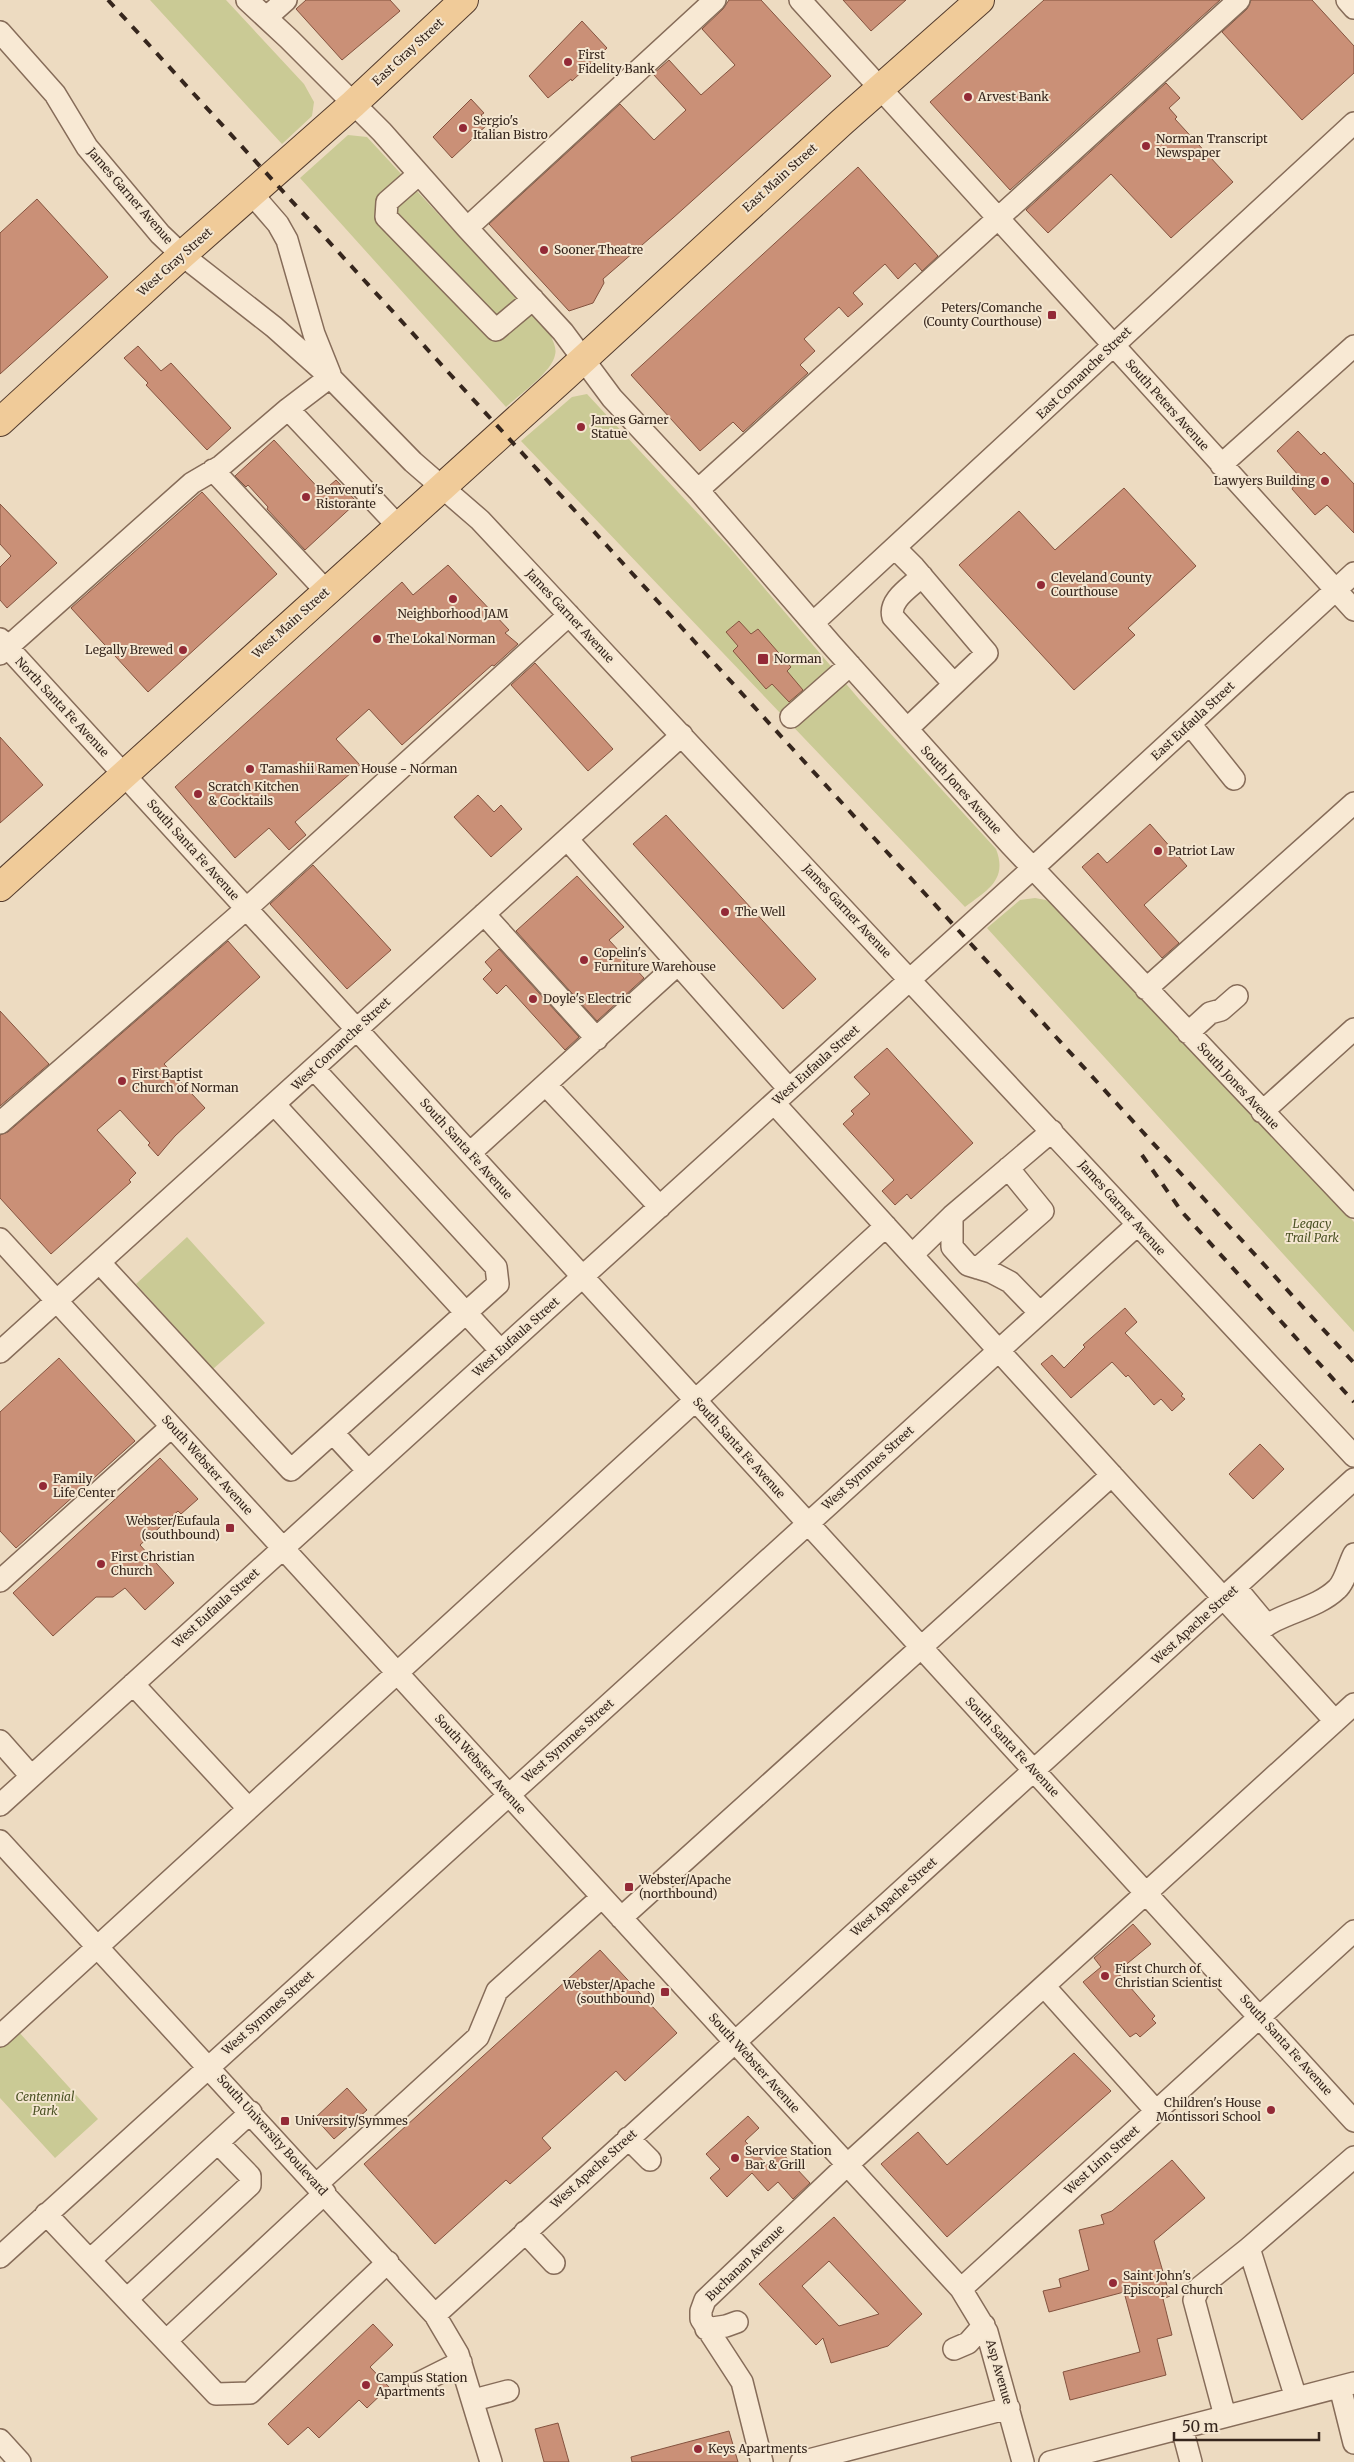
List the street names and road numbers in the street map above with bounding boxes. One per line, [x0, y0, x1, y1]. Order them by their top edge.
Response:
street label: East Gray Street [369, 15, 447, 89]
street label: East Main Street [739, 140, 820, 215]
street label: James Garner Avenue [84, 144, 176, 247]
street label: West Gray Street [133, 224, 215, 300]
street label: East Comanche Street [1033, 323, 1134, 422]
street label: South Peters Avenue [1122, 356, 1212, 453]
street label: James Garner Avenue [522, 565, 618, 666]
street label: West Main Street [248, 584, 333, 662]
street label: North Santa Fe Avenue [12, 654, 112, 760]
street label: East Eufaula Street [1148, 678, 1238, 763]
street label: South Jones Avenue [918, 743, 1005, 837]
street label: South Santa Fe Avenue [144, 796, 243, 903]
street label: James Garner Avenue [799, 860, 895, 961]
street label: West Comanche Street [287, 994, 393, 1094]
street label: West Eufaula Street [768, 1021, 862, 1108]
street label: South Jones Avenue [1194, 1039, 1282, 1132]
street label: South Santa Fe Avenue [417, 1095, 516, 1202]
street label: James Garner Avenue [1075, 1156, 1169, 1258]
street label: West Eufaula Street [468, 1293, 562, 1380]
street label: South Santa Fe Avenue [690, 1394, 789, 1501]
street label: South Webster Avenue [159, 1412, 256, 1518]
street label: West Symmes Street [818, 1422, 917, 1513]
street label: West Eufaula Street [168, 1564, 262, 1651]
street label: West Apache Street [1148, 1582, 1241, 1668]
street label: South Santa Fe Avenue [962, 1694, 1062, 1800]
street label: West Symmes Street [518, 1695, 617, 1786]
street label: South Webster Avenue [432, 1711, 529, 1817]
street label: West Apache Street [847, 1854, 940, 1940]
street label: West Symmes Street [218, 1967, 317, 2058]
street label: South Santa Fe Avenue [1237, 1991, 1336, 2098]
street label: South Webster Avenue [706, 2010, 803, 2116]
street label: South University Boulevard [214, 2071, 331, 2198]
street label: West Linn Street [1060, 2122, 1142, 2198]
street label: West Apache Street [547, 2126, 640, 2212]
street label: Buchanan Avenue [702, 2221, 787, 2304]
street label: Asp Avenue [983, 2337, 1016, 2406]

